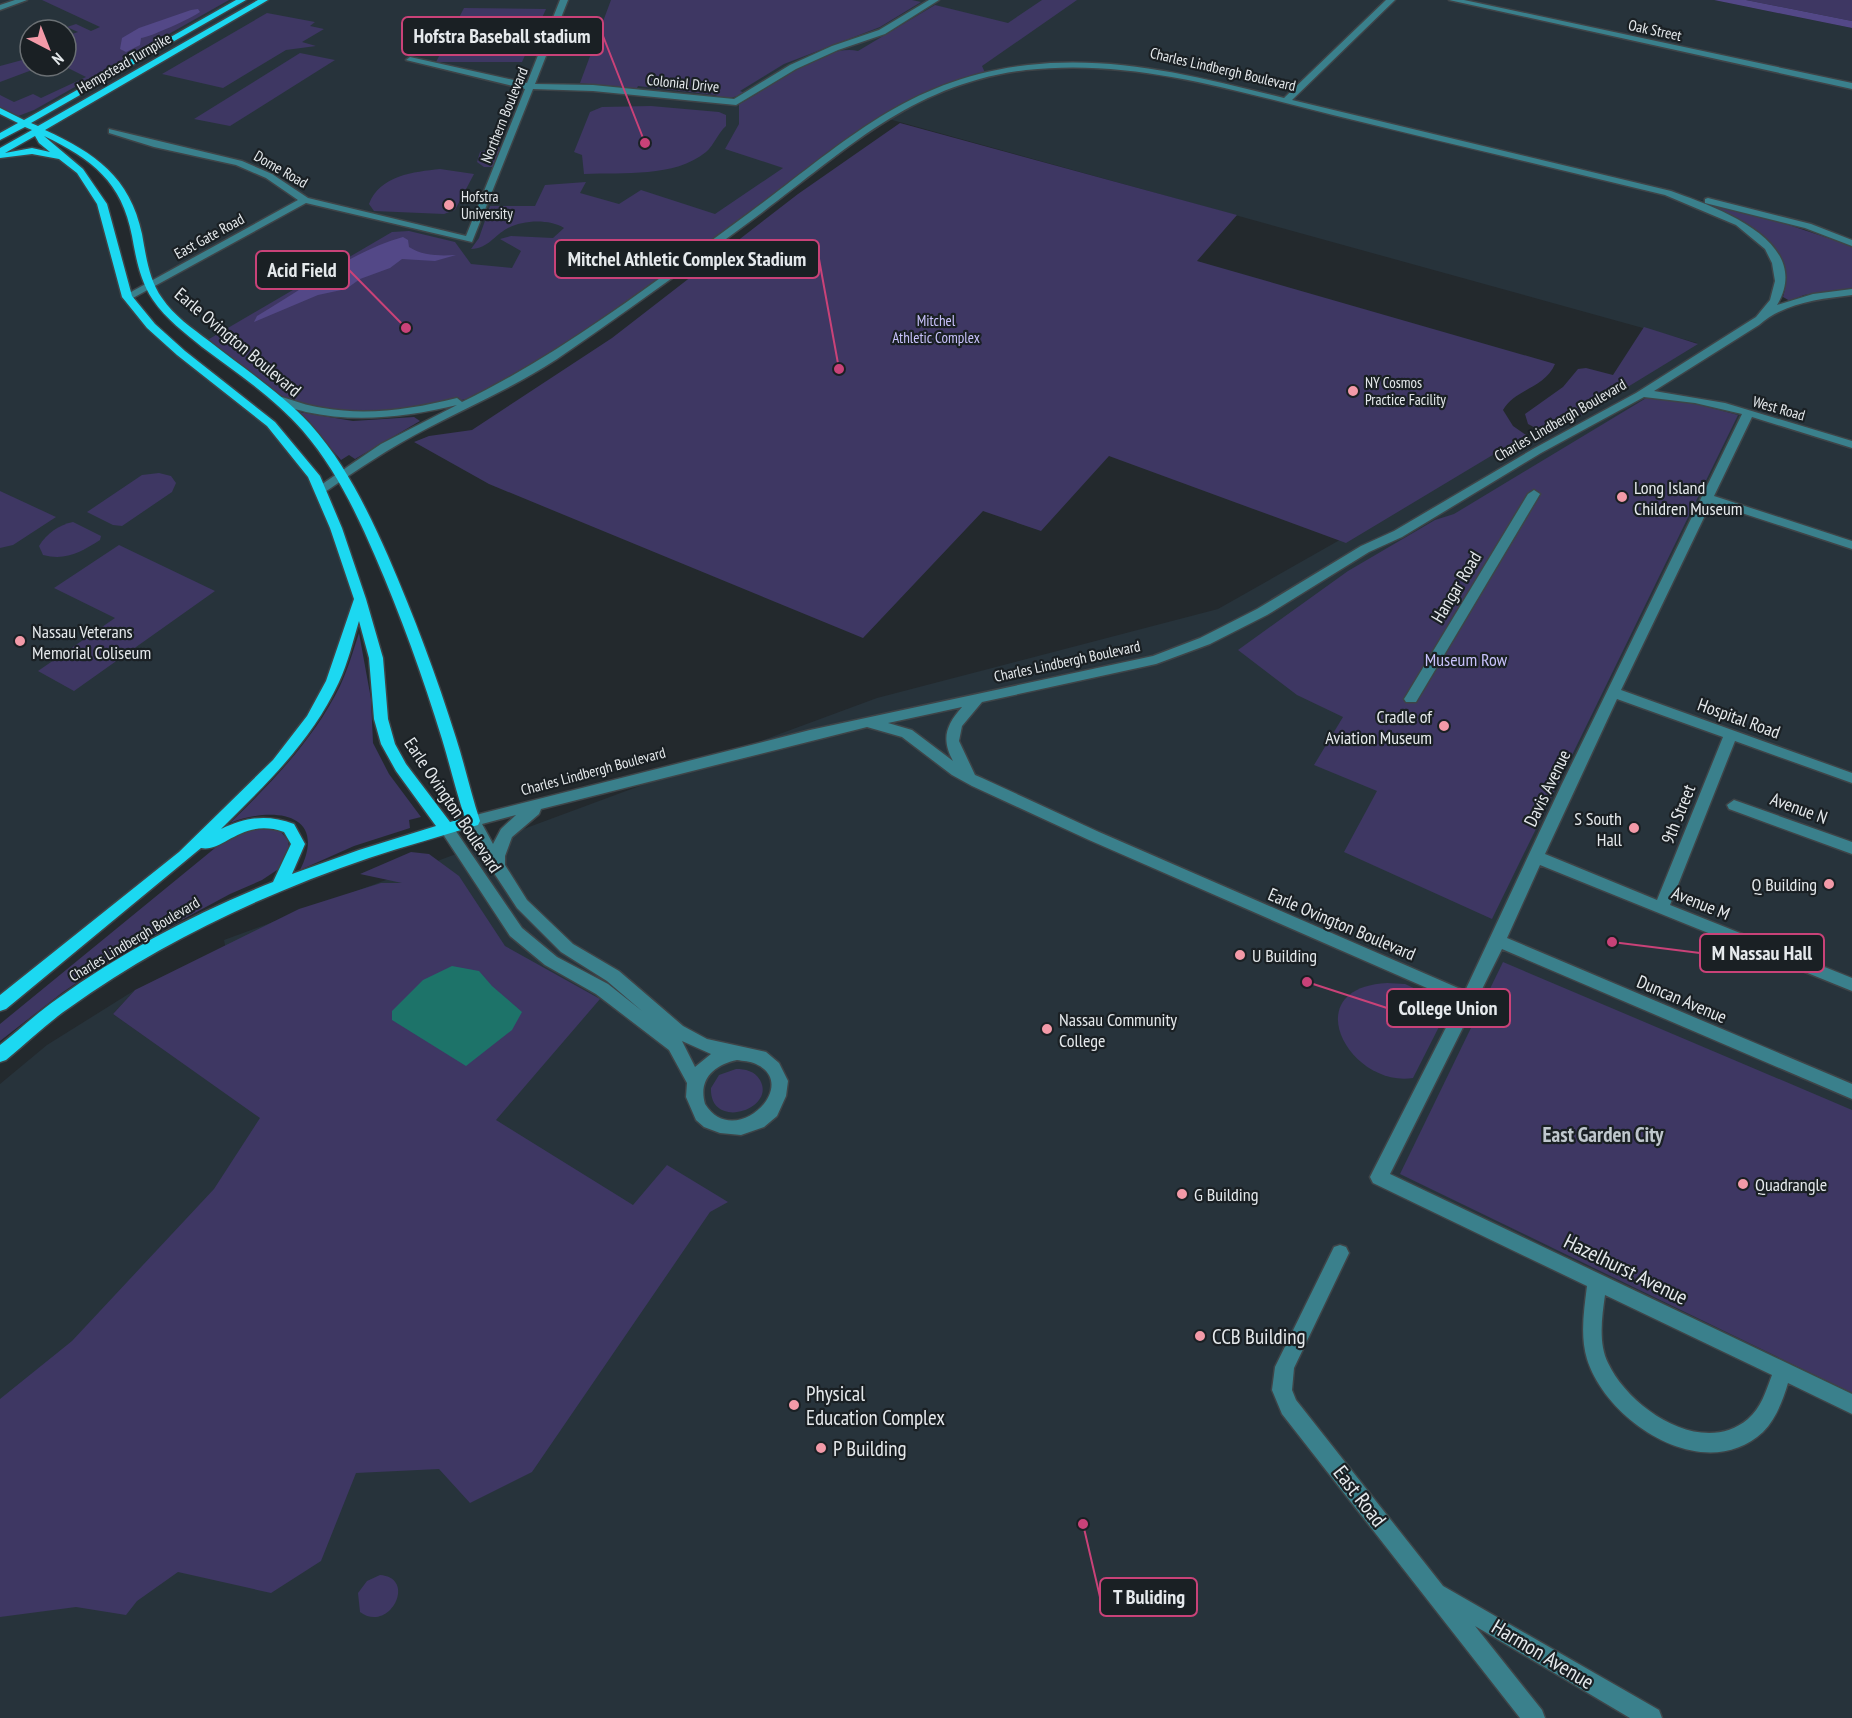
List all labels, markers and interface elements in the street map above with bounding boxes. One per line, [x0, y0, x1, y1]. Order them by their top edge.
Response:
street label: Oak Street [1627, 15, 1683, 45]
callout: Hofstra Baseball stadium [402, 17, 603, 55]
north arrow [18, 18, 78, 78]
text: Hofstra Baseball stadium [414, 23, 590, 49]
street label: Hempstead Turnpike [74, 28, 174, 98]
street label: Charles Lindbergh Boulevard [1148, 43, 1298, 95]
text: N [48, 49, 68, 69]
street label: Northern Boulevard [476, 64, 532, 166]
street label: Colonial Drive [646, 70, 720, 96]
street label: Dome Road [251, 146, 311, 192]
place label: Hofstra University [461, 187, 513, 223]
marker: Hofstra University [442, 198, 456, 212]
street label: East Gate Road [171, 209, 247, 263]
callout: Mitchel Athletic Complex Stadium [555, 240, 819, 278]
text: Mitchel Athletic Complex Stadium [568, 246, 806, 272]
callout: Acid Field [256, 251, 349, 289]
text: Acid Field [266, 257, 337, 283]
street label: Earle Ovington Boulevard [170, 282, 306, 402]
park label: Mitchel Athletic Complex [892, 311, 980, 347]
place label: NY Cosmos Practice Facility [1365, 373, 1446, 409]
street label: Charles Lindbergh Boulevard [1491, 375, 1629, 465]
marker: NY Cosmos Practice Facility [1346, 384, 1360, 398]
street label: West Road [1751, 391, 1807, 425]
place label: Long Island Children Museum [1634, 476, 1742, 520]
marker: Long Island Children Museum [1615, 490, 1629, 504]
street label: Hangar Road [1426, 547, 1486, 627]
place label: Nassau Veterans Memorial Coliseum [32, 620, 151, 664]
marker: Nassau Veterans Memorial Coliseum [13, 634, 27, 648]
street label: Charles Lindbergh Boulevard [992, 636, 1142, 686]
park label: Museum Row [1425, 648, 1508, 671]
street label: Hospital Road [1695, 692, 1783, 744]
place label: Cradle of Aviation Museum [1325, 705, 1433, 749]
marker: Cradle of Aviation Museum [1437, 719, 1451, 733]
street label: Earle Ovington Boulevard [399, 733, 507, 877]
street label: Charles Lindbergh Boulevard [519, 743, 667, 799]
street label: Davis Avenue [1519, 746, 1575, 830]
street label: 9th Street [1656, 781, 1700, 847]
street label: Avenue N [1767, 787, 1831, 829]
place label: S South Hall [1574, 807, 1623, 851]
marker: S South Hall [1627, 821, 1641, 835]
place label: Q Building [1752, 873, 1817, 896]
marker: Q Building [1822, 877, 1836, 891]
street label: Avenue M [1668, 881, 1734, 925]
street label: Earle Ovington Boulevard [1265, 883, 1419, 965]
street label: Charles Lindbergh Boulevard [65, 892, 203, 986]
callout: M Nassau Hall [1700, 934, 1824, 972]
text: M Nassau Hall [1712, 940, 1812, 966]
place label: U Building [1252, 944, 1317, 967]
marker: U Building [1233, 948, 1247, 962]
street label: Duncan Avenue [1634, 970, 1730, 1028]
callout: College Union [1387, 989, 1510, 1027]
text: College Union [1399, 995, 1497, 1021]
place label: Nassau Community College [1059, 1008, 1177, 1052]
marker: Nassau Community College [1040, 1022, 1054, 1036]
district label: East Garden City [1543, 1121, 1664, 1148]
place label: Quadrangle [1755, 1173, 1827, 1196]
marker: Quadrangle [1736, 1177, 1750, 1191]
place label: G Building [1194, 1183, 1258, 1206]
marker: G Building [1175, 1187, 1189, 1201]
street label: Hazelhurst Avenue [1560, 1227, 1692, 1311]
place label: CCB Building [1212, 1323, 1306, 1350]
marker: CCB Building [1193, 1329, 1207, 1343]
place label: Physical Education Complex [806, 1380, 945, 1431]
marker: Physical Education Complex [787, 1398, 801, 1412]
place label: P Building [833, 1435, 907, 1462]
marker: P Building [814, 1441, 828, 1455]
street label: East Road [1328, 1460, 1392, 1532]
callout: T Buliding [1100, 1578, 1197, 1616]
text: T Buliding [1113, 1584, 1185, 1610]
street label: Harmon Avenue [1487, 1613, 1599, 1695]

